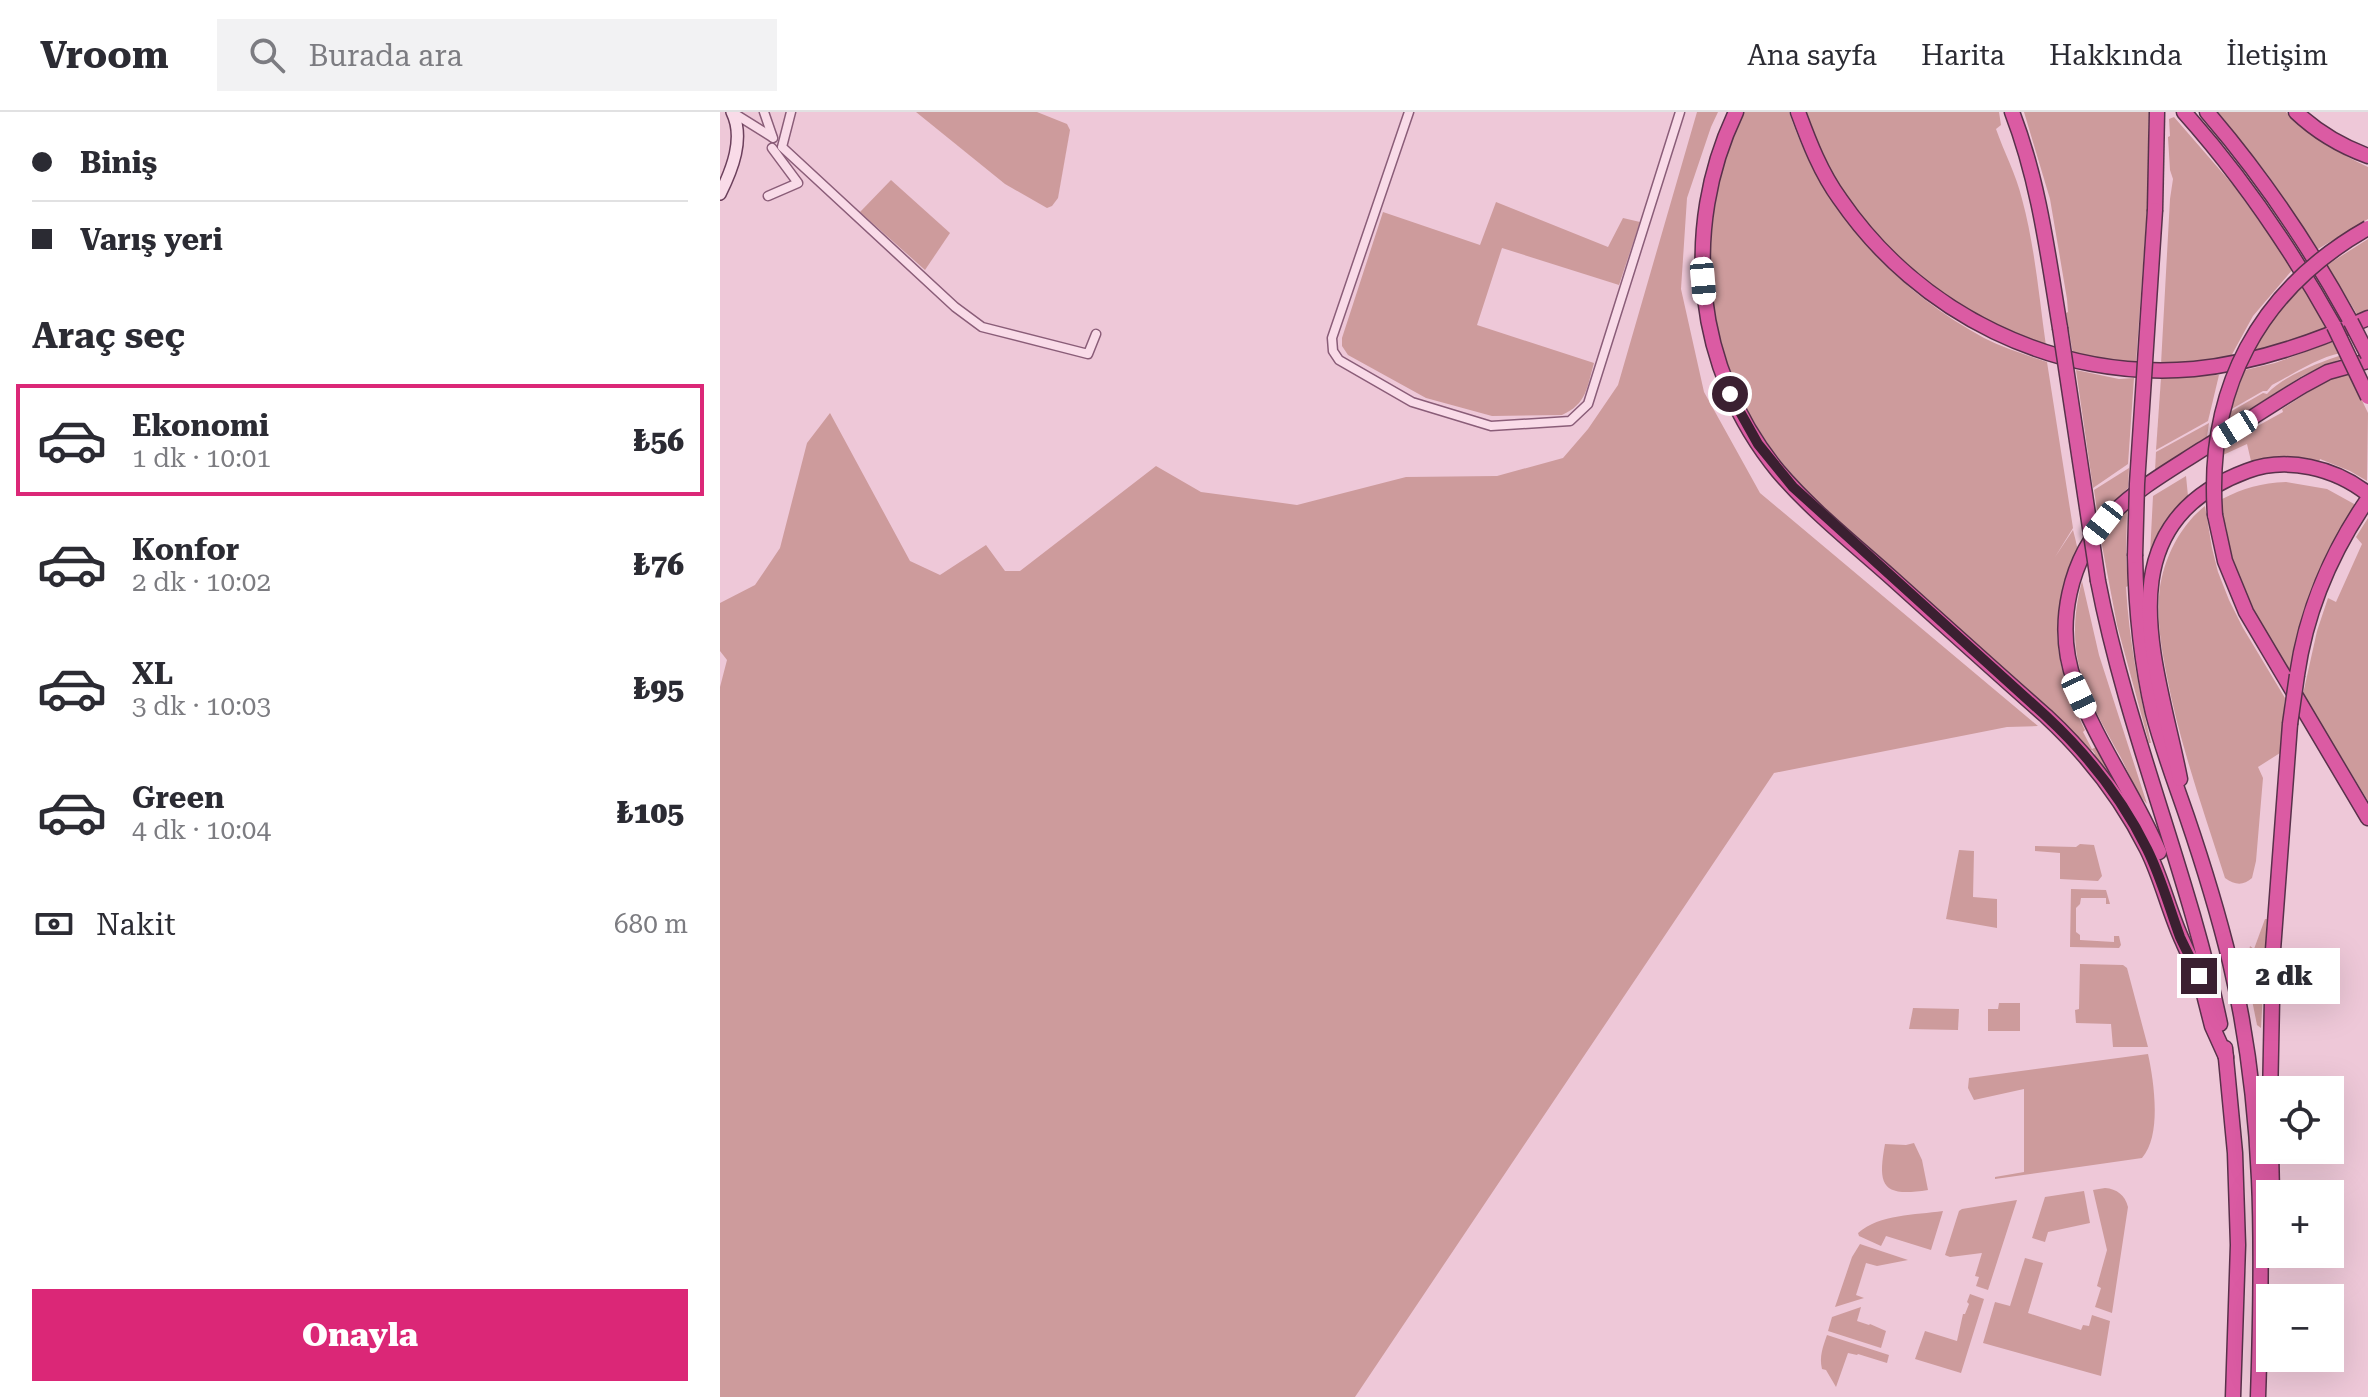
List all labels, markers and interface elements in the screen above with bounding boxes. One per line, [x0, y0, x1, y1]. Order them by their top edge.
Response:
search box [217, 19, 777, 91]
text: Vroom [40, 33, 169, 77]
icon: search [245, 33, 289, 77]
text: Burada ara [309, 38, 463, 73]
text: Ana sayfa [1747, 39, 1877, 72]
text: Harita [1921, 39, 2005, 72]
text: Hakkında [2049, 39, 2182, 72]
text: İletişim [2226, 39, 2328, 72]
text: Biniş [80, 145, 157, 180]
text: Varış yeri [80, 222, 223, 257]
car [1689, 256, 1717, 306]
text: Araç seç [32, 315, 185, 357]
route start [1712, 376, 1748, 412]
icon: car [36, 404, 108, 476]
car [2208, 406, 2262, 452]
text: Ekonomi [132, 408, 269, 443]
text: ₺56 [634, 423, 684, 458]
text: 1 dk · 10:01 [132, 443, 271, 473]
car [2079, 497, 2127, 549]
icon: car [36, 528, 108, 600]
text: Konfor [132, 532, 240, 567]
text: ₺76 [634, 547, 684, 582]
text: 2 dk · 10:02 [132, 567, 271, 597]
icon: car [36, 652, 108, 724]
text: XL [132, 656, 173, 691]
car [2058, 668, 2100, 722]
text: ₺95 [634, 671, 684, 706]
text: 3 dk · 10:03 [132, 691, 271, 721]
icon: car [36, 776, 108, 848]
text: Green [132, 780, 224, 815]
text: ₺105 [617, 795, 684, 830]
text: 4 dk · 10:04 [132, 815, 271, 845]
icon: cash [32, 902, 76, 946]
text: Nakit [96, 907, 176, 942]
text: 680 m [614, 909, 688, 939]
callout: 2 dk [2227, 948, 2339, 1004]
route end [2181, 958, 2217, 994]
text: 2 dk [2255, 961, 2313, 991]
map controls [2256, 1076, 2344, 1372]
button: locate [2256, 1076, 2344, 1164]
button: + [2256, 1180, 2344, 1268]
button: − [2256, 1284, 2344, 1372]
button: Onayla [32, 1289, 688, 1381]

